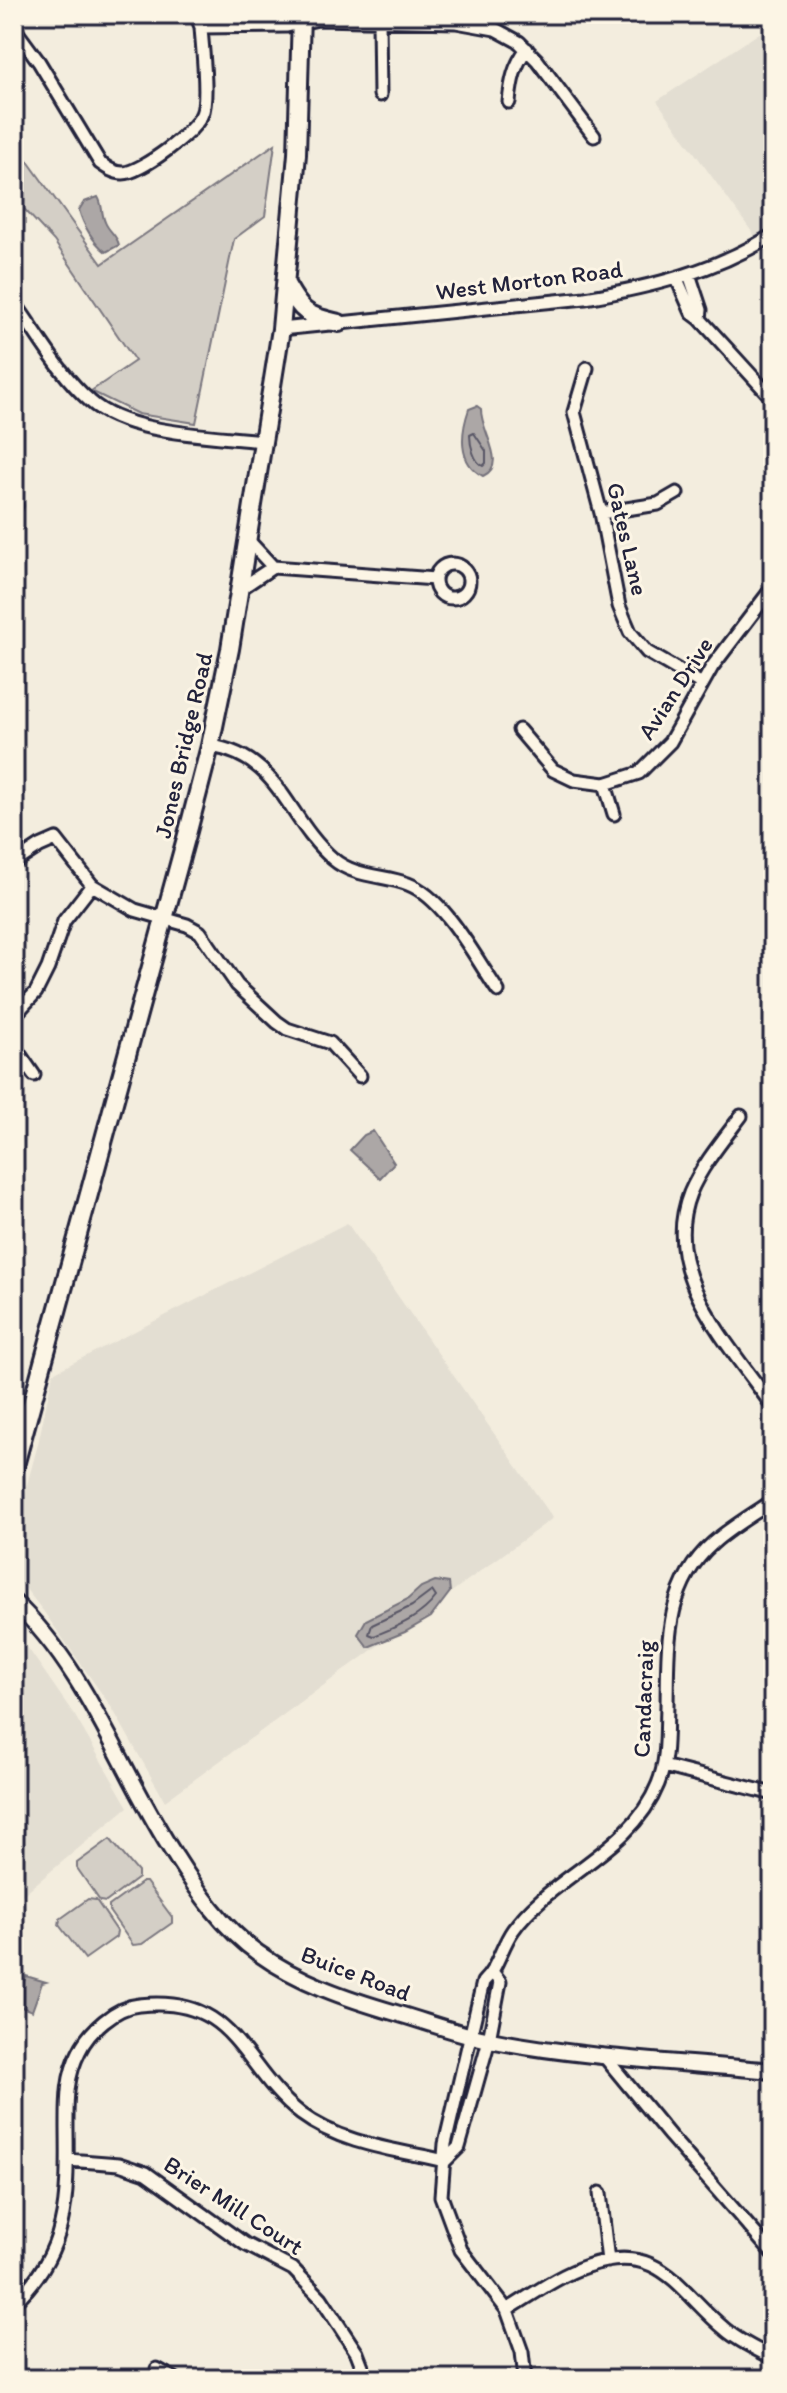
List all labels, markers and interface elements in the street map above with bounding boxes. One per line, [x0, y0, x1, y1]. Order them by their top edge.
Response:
street label: West Morton Road [434, 254, 624, 306]
street label: Gates Lane [601, 480, 655, 598]
street label: Avian Drive [631, 631, 719, 745]
street label: Jones Bridge Road [148, 649, 218, 841]
street label: Candacraig [626, 1639, 660, 1758]
street label: Buice Road [297, 1939, 415, 2007]
street label: Brier Mill Court [159, 2149, 309, 2261]

